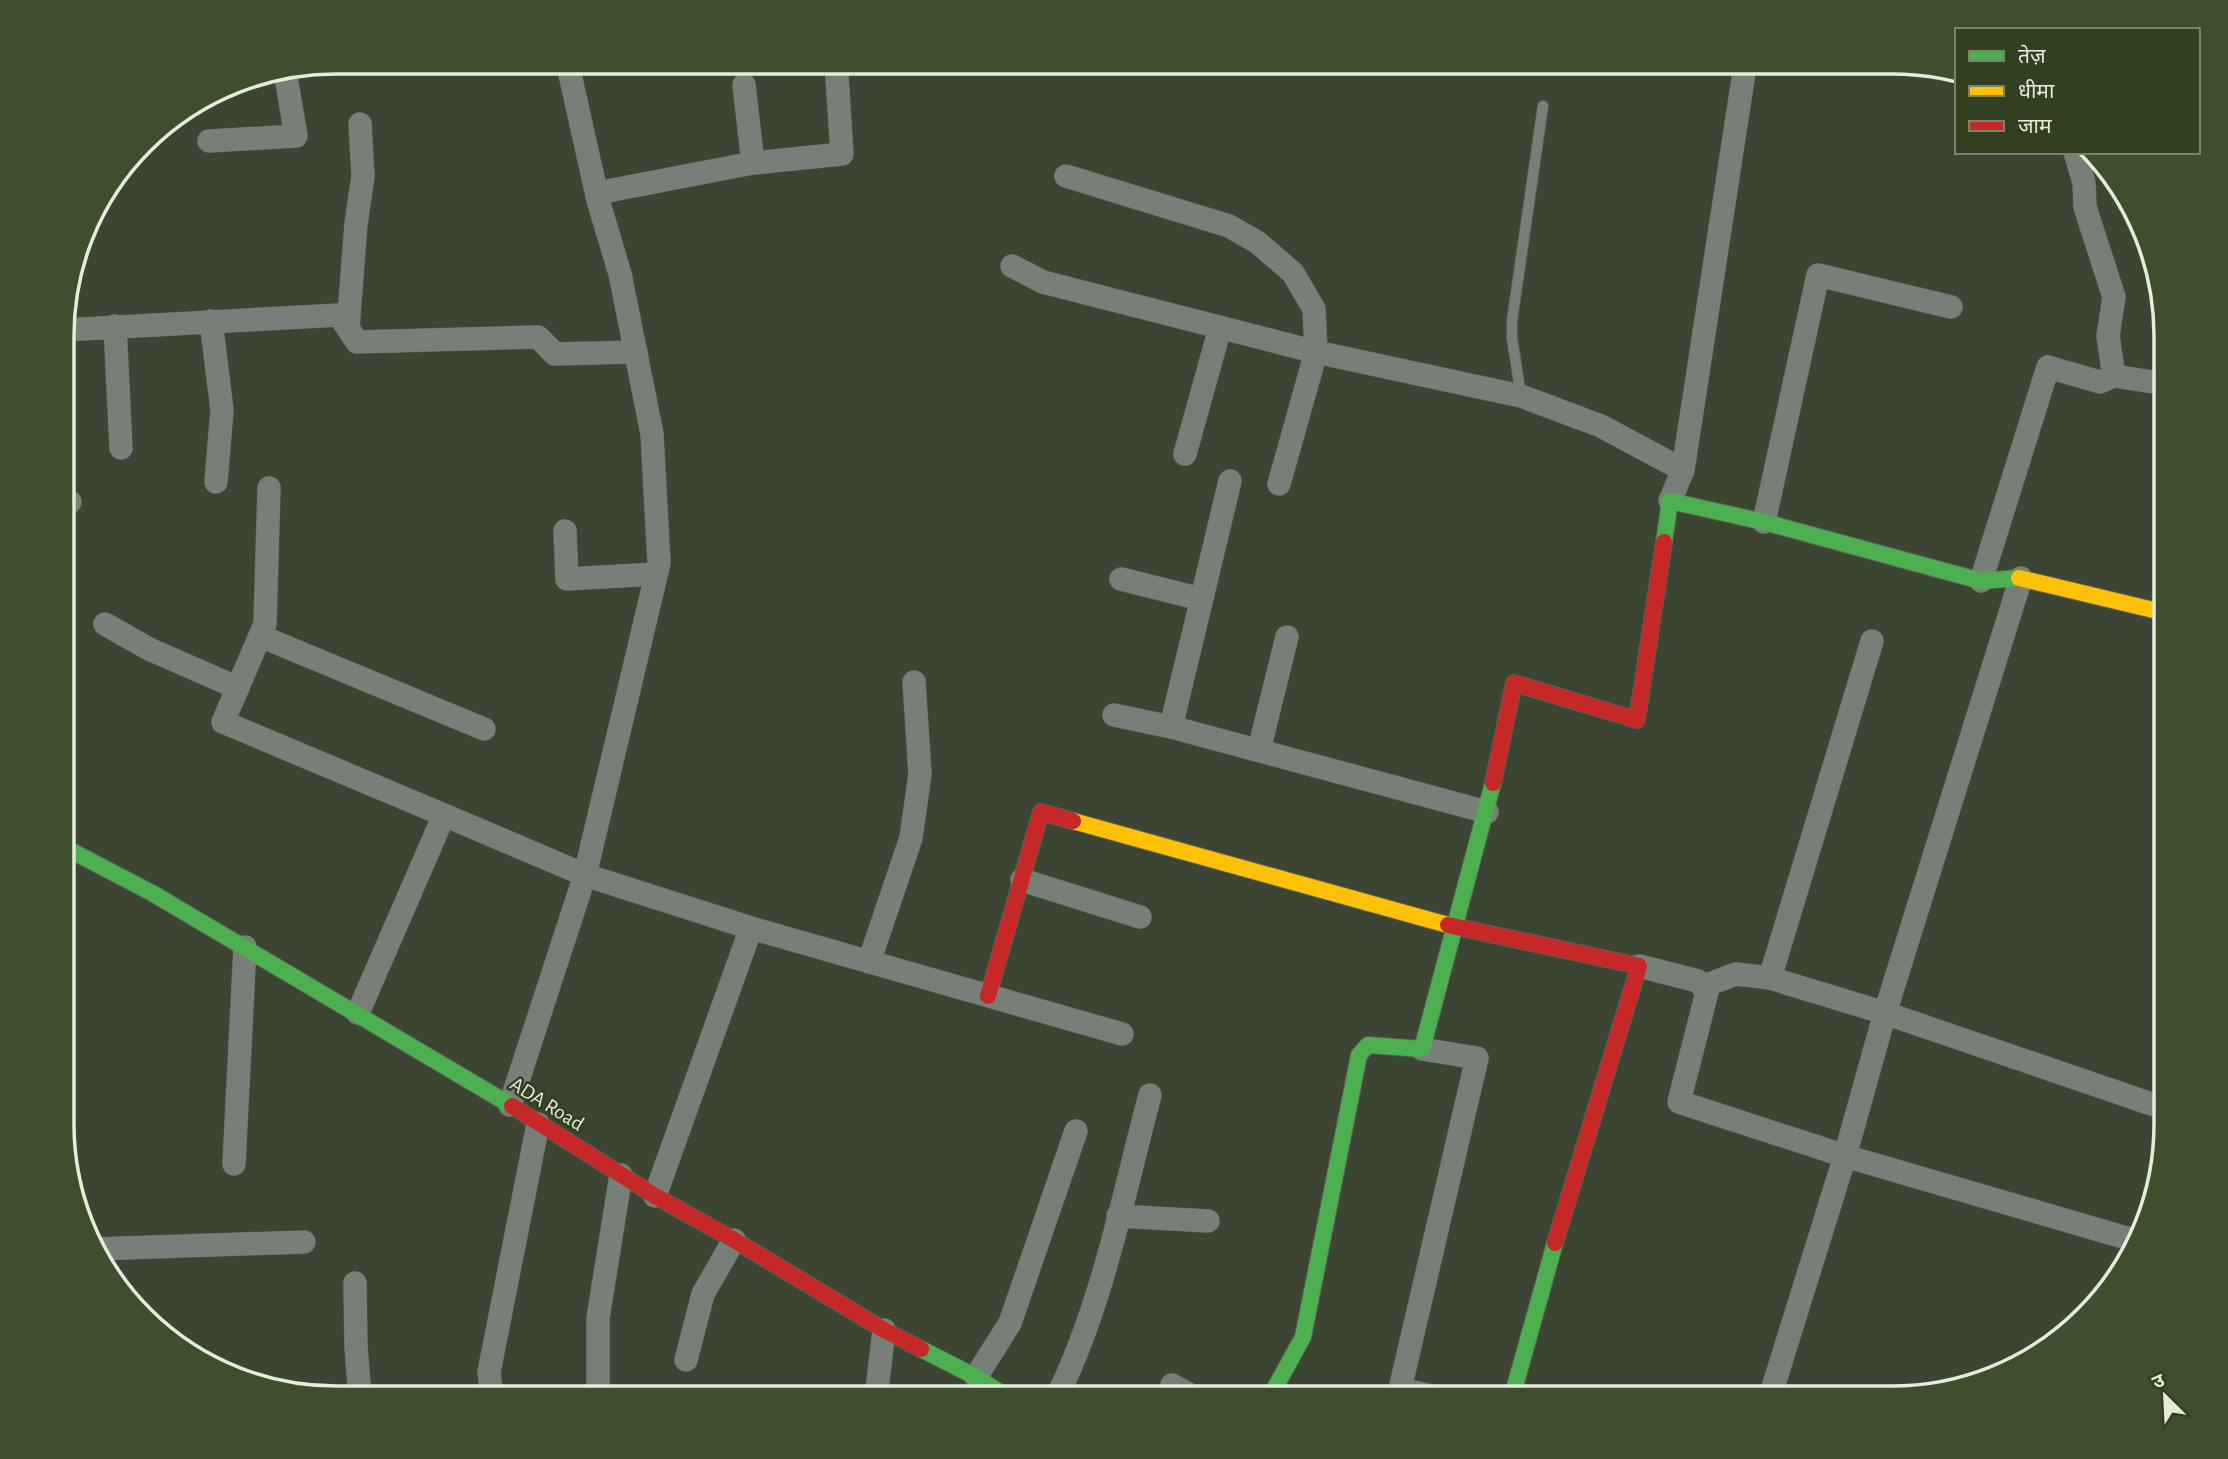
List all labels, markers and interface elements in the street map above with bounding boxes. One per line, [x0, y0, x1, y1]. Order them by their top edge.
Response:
legend [1955, 28, 2200, 154]
text: तेज़ [2018, 44, 2046, 67]
text: धीमा [2018, 79, 2055, 102]
text: जाम [2018, 116, 2052, 137]
street label: ADA Road [506, 1073, 588, 1135]
north arrow [2130, 1361, 2200, 1431]
text: उ [2150, 1371, 2168, 1393]

